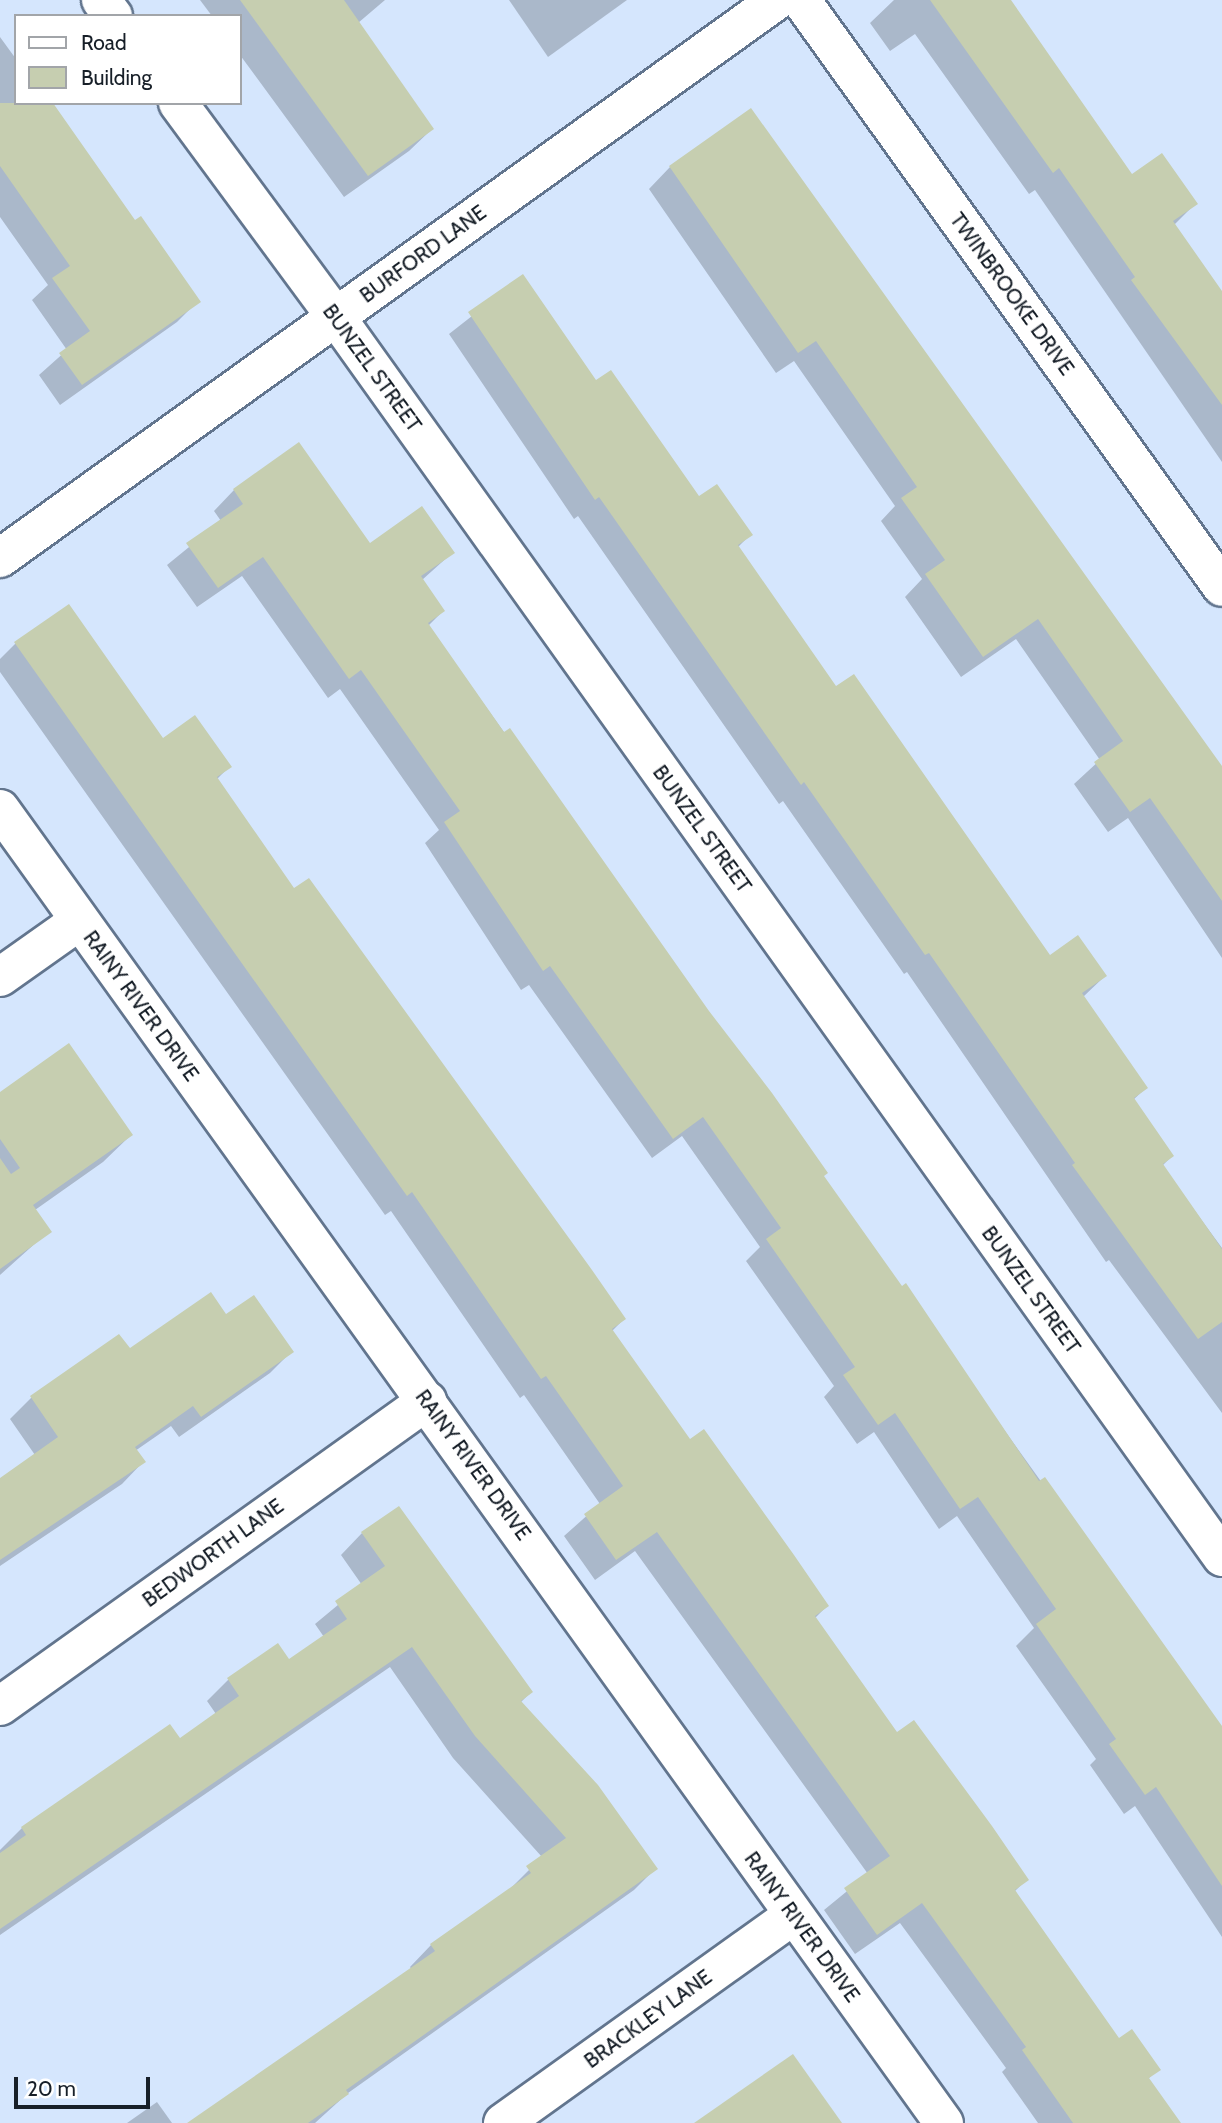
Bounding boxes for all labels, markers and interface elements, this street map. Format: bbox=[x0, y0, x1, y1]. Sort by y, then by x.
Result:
legend bbox=[14, 14, 242, 105]
text: Road bbox=[81, 30, 127, 55]
text: Building bbox=[81, 65, 152, 90]
street label: BURFORD LANE bbox=[355, 200, 491, 308]
street label: TWINBROOKE DRIVE bbox=[945, 208, 1079, 380]
street label: BUNZEL STREET bbox=[317, 299, 427, 437]
street label: BUNZEL STREET bbox=[647, 760, 757, 898]
street label: RAINY RIVER DRIVE bbox=[78, 926, 204, 1086]
street label: BUNZEL STREET bbox=[976, 1221, 1086, 1359]
street label: RAINY RIVER DRIVE bbox=[410, 1385, 536, 1545]
street label: BEDWORTH LANE bbox=[138, 1493, 288, 1613]
street label: RAINY RIVER DRIVE bbox=[739, 1847, 865, 2007]
street label: BRACKLEY LANE bbox=[579, 1964, 717, 2074]
scale bar bbox=[18, 2064, 154, 2108]
text: 20 m bbox=[27, 2076, 76, 2101]

